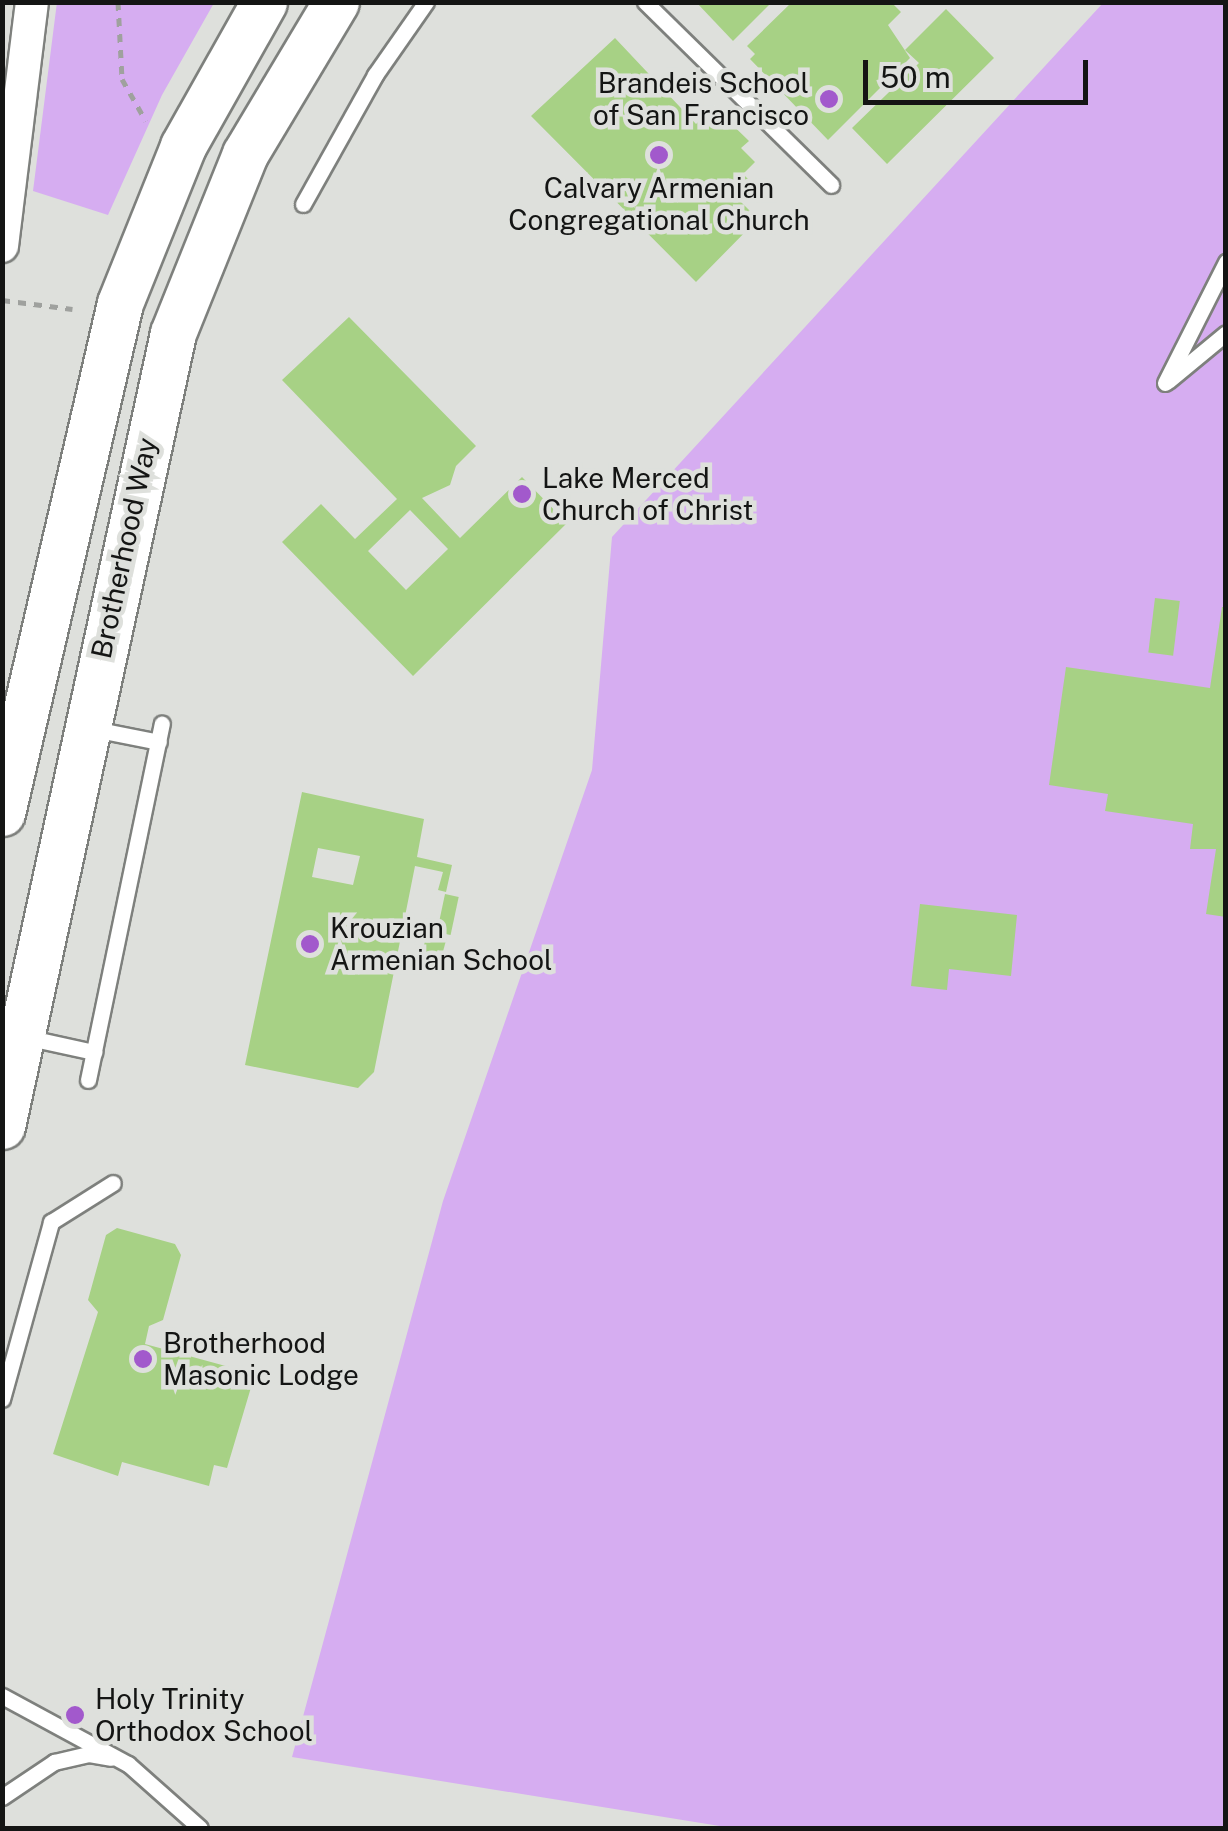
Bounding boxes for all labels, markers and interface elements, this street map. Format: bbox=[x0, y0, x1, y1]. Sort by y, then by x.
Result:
scale bar bbox=[868, 40, 1093, 102]
text: 50 m bbox=[880, 59, 951, 95]
place label: Brandeis School of San Francisco bbox=[593, 66, 809, 132]
marker: Brandeis School of San Francisco bbox=[818, 88, 840, 110]
marker: Calvary Armenian Congregational Church bbox=[648, 144, 670, 166]
place label: Calvary Armenian Congregational Church bbox=[508, 171, 810, 237]
street label: Brotherhood Way bbox=[84, 434, 164, 662]
place label: Lake Merced Church of Christ bbox=[542, 461, 754, 527]
marker: Lake Merced Church of Christ bbox=[511, 483, 533, 505]
place label: Krouzian Armenian School bbox=[330, 911, 553, 977]
marker: Krouzian Armenian School bbox=[299, 933, 321, 955]
place label: Brotherhood Masonic Lodge bbox=[163, 1326, 359, 1392]
marker: Brotherhood Masonic Lodge bbox=[132, 1348, 154, 1370]
place label: Holy Trinity Orthodox School bbox=[95, 1682, 313, 1748]
marker: Holy Trinity Orthodox School bbox=[64, 1704, 86, 1726]

